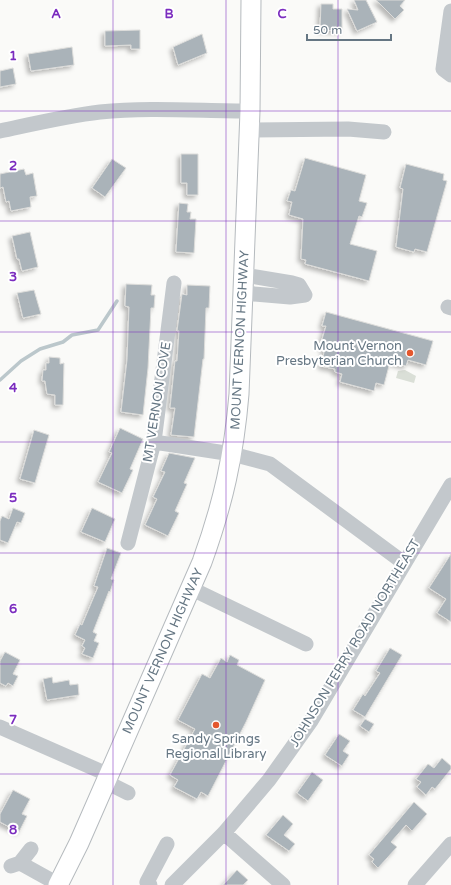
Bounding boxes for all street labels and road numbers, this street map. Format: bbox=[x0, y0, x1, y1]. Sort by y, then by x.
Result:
street label: MOUNT VERNON HIGHWAY bbox=[227, 250, 253, 430]
street label: MT VERNON COVE bbox=[140, 341, 174, 463]
street label: JOHNSON FERRY ROAD NORTHEAST bbox=[286, 536, 424, 750]
street label: MOUNT VERNON HIGHWAY bbox=[119, 566, 207, 736]

